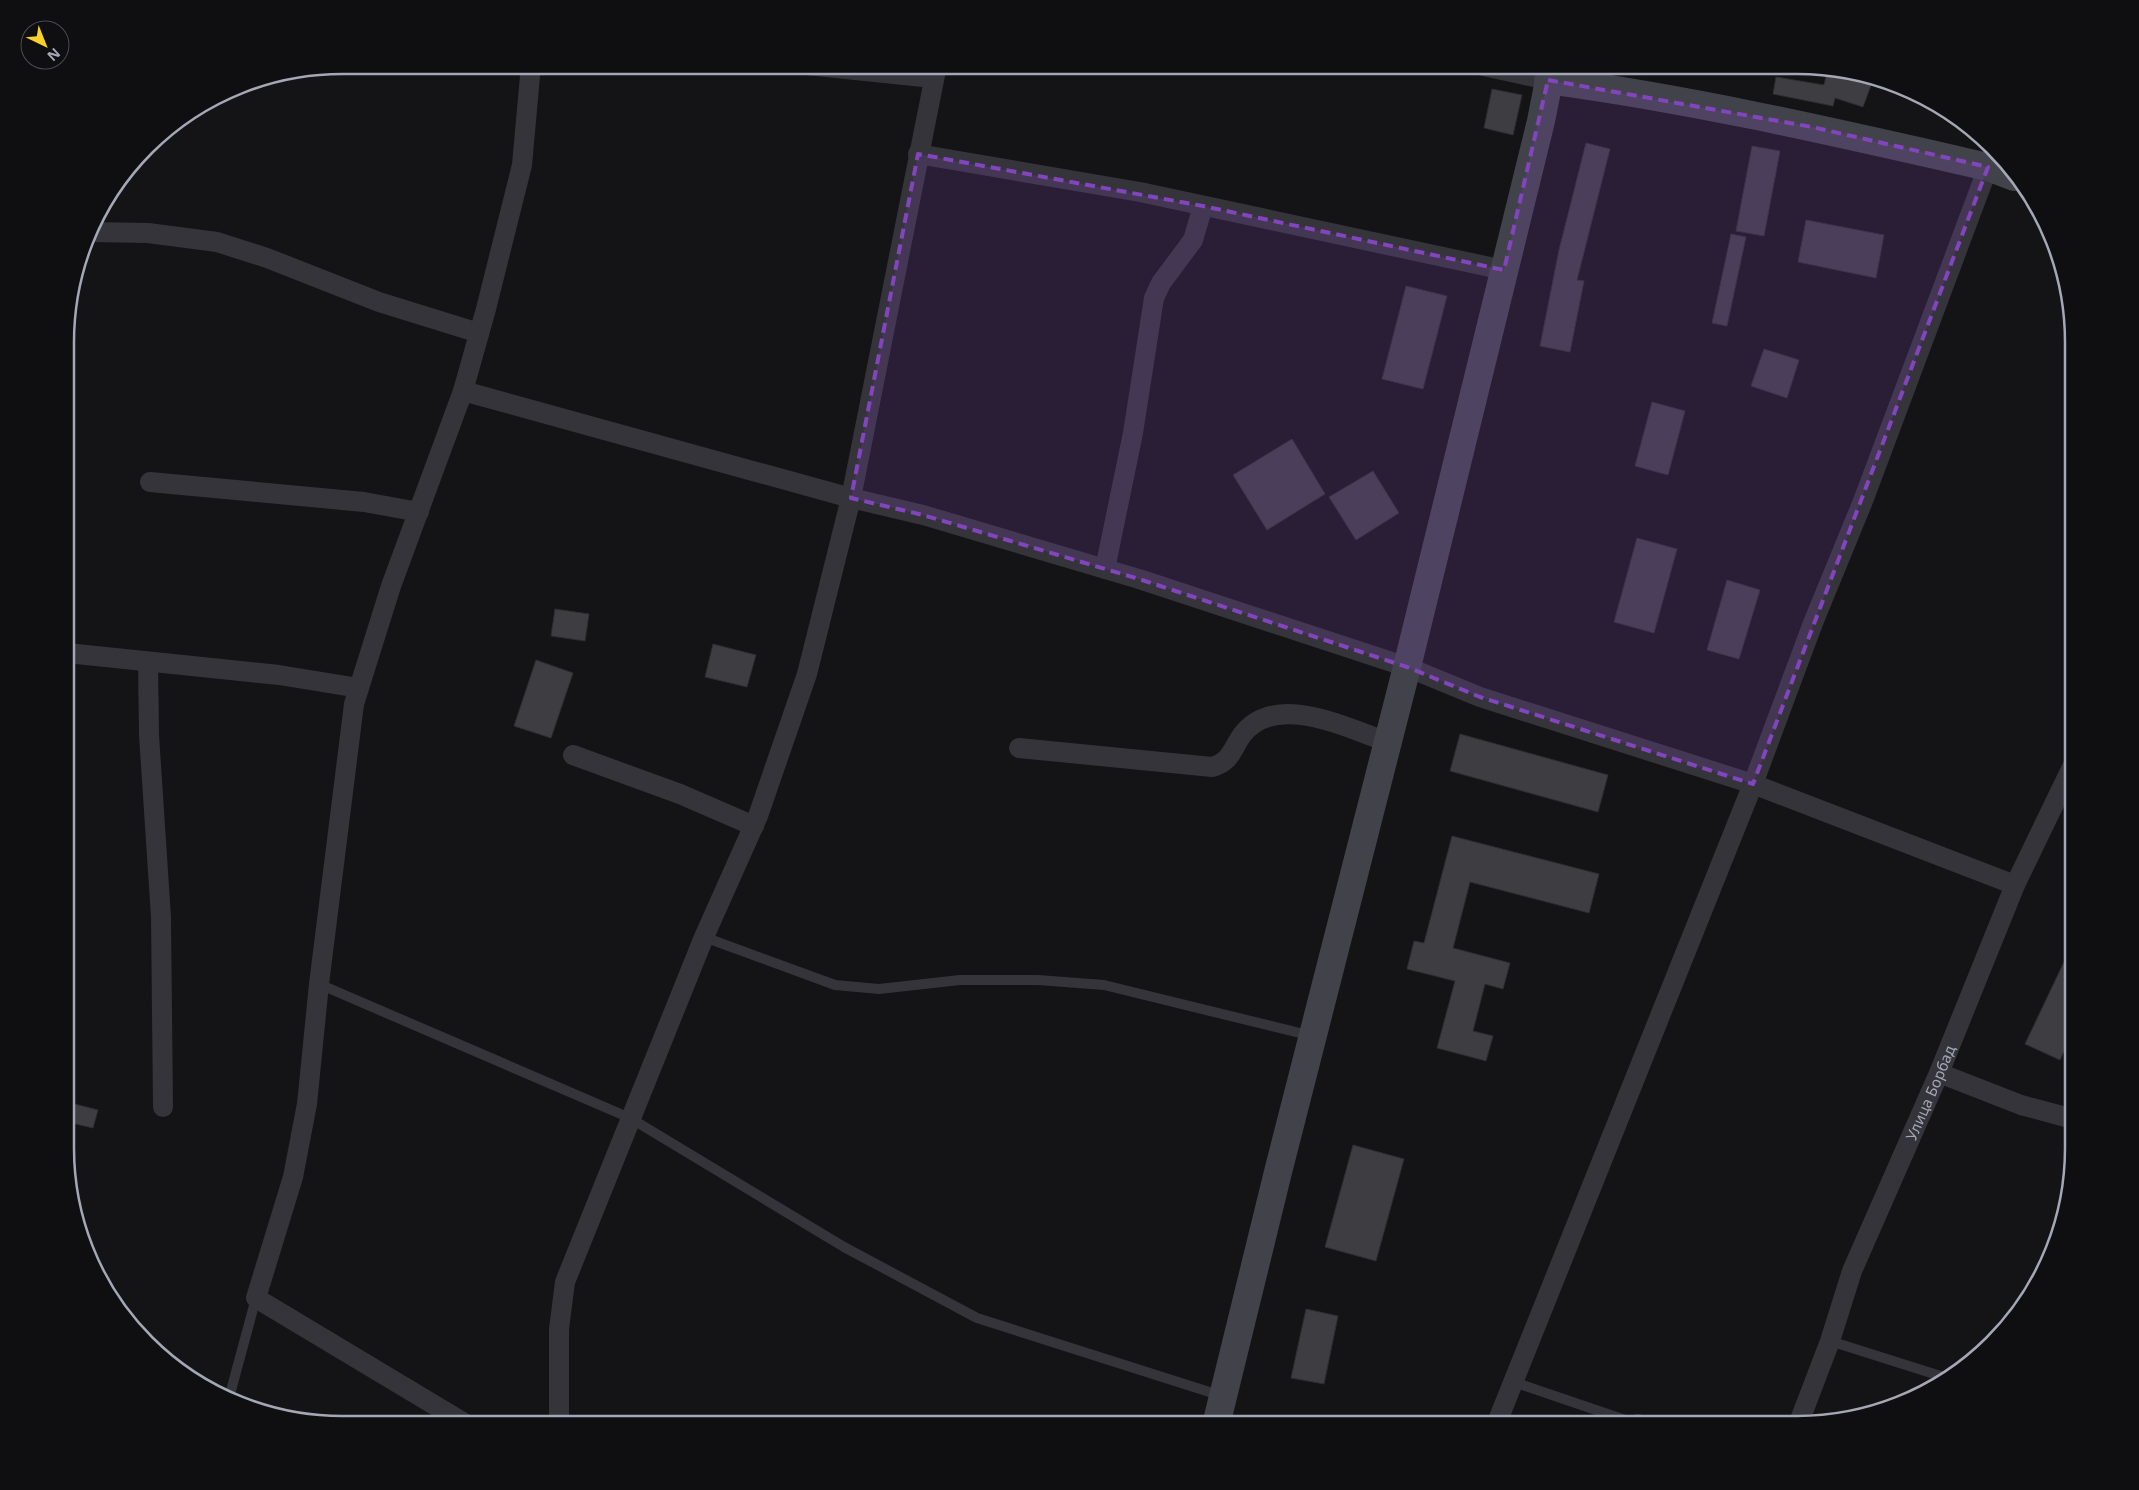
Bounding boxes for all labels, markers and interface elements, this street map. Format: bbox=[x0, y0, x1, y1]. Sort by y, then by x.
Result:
north arrow bbox=[20, 20, 70, 70]
text: N bbox=[44, 44, 65, 66]
street label: Улица Борбад bbox=[1901, 1042, 1959, 1143]

